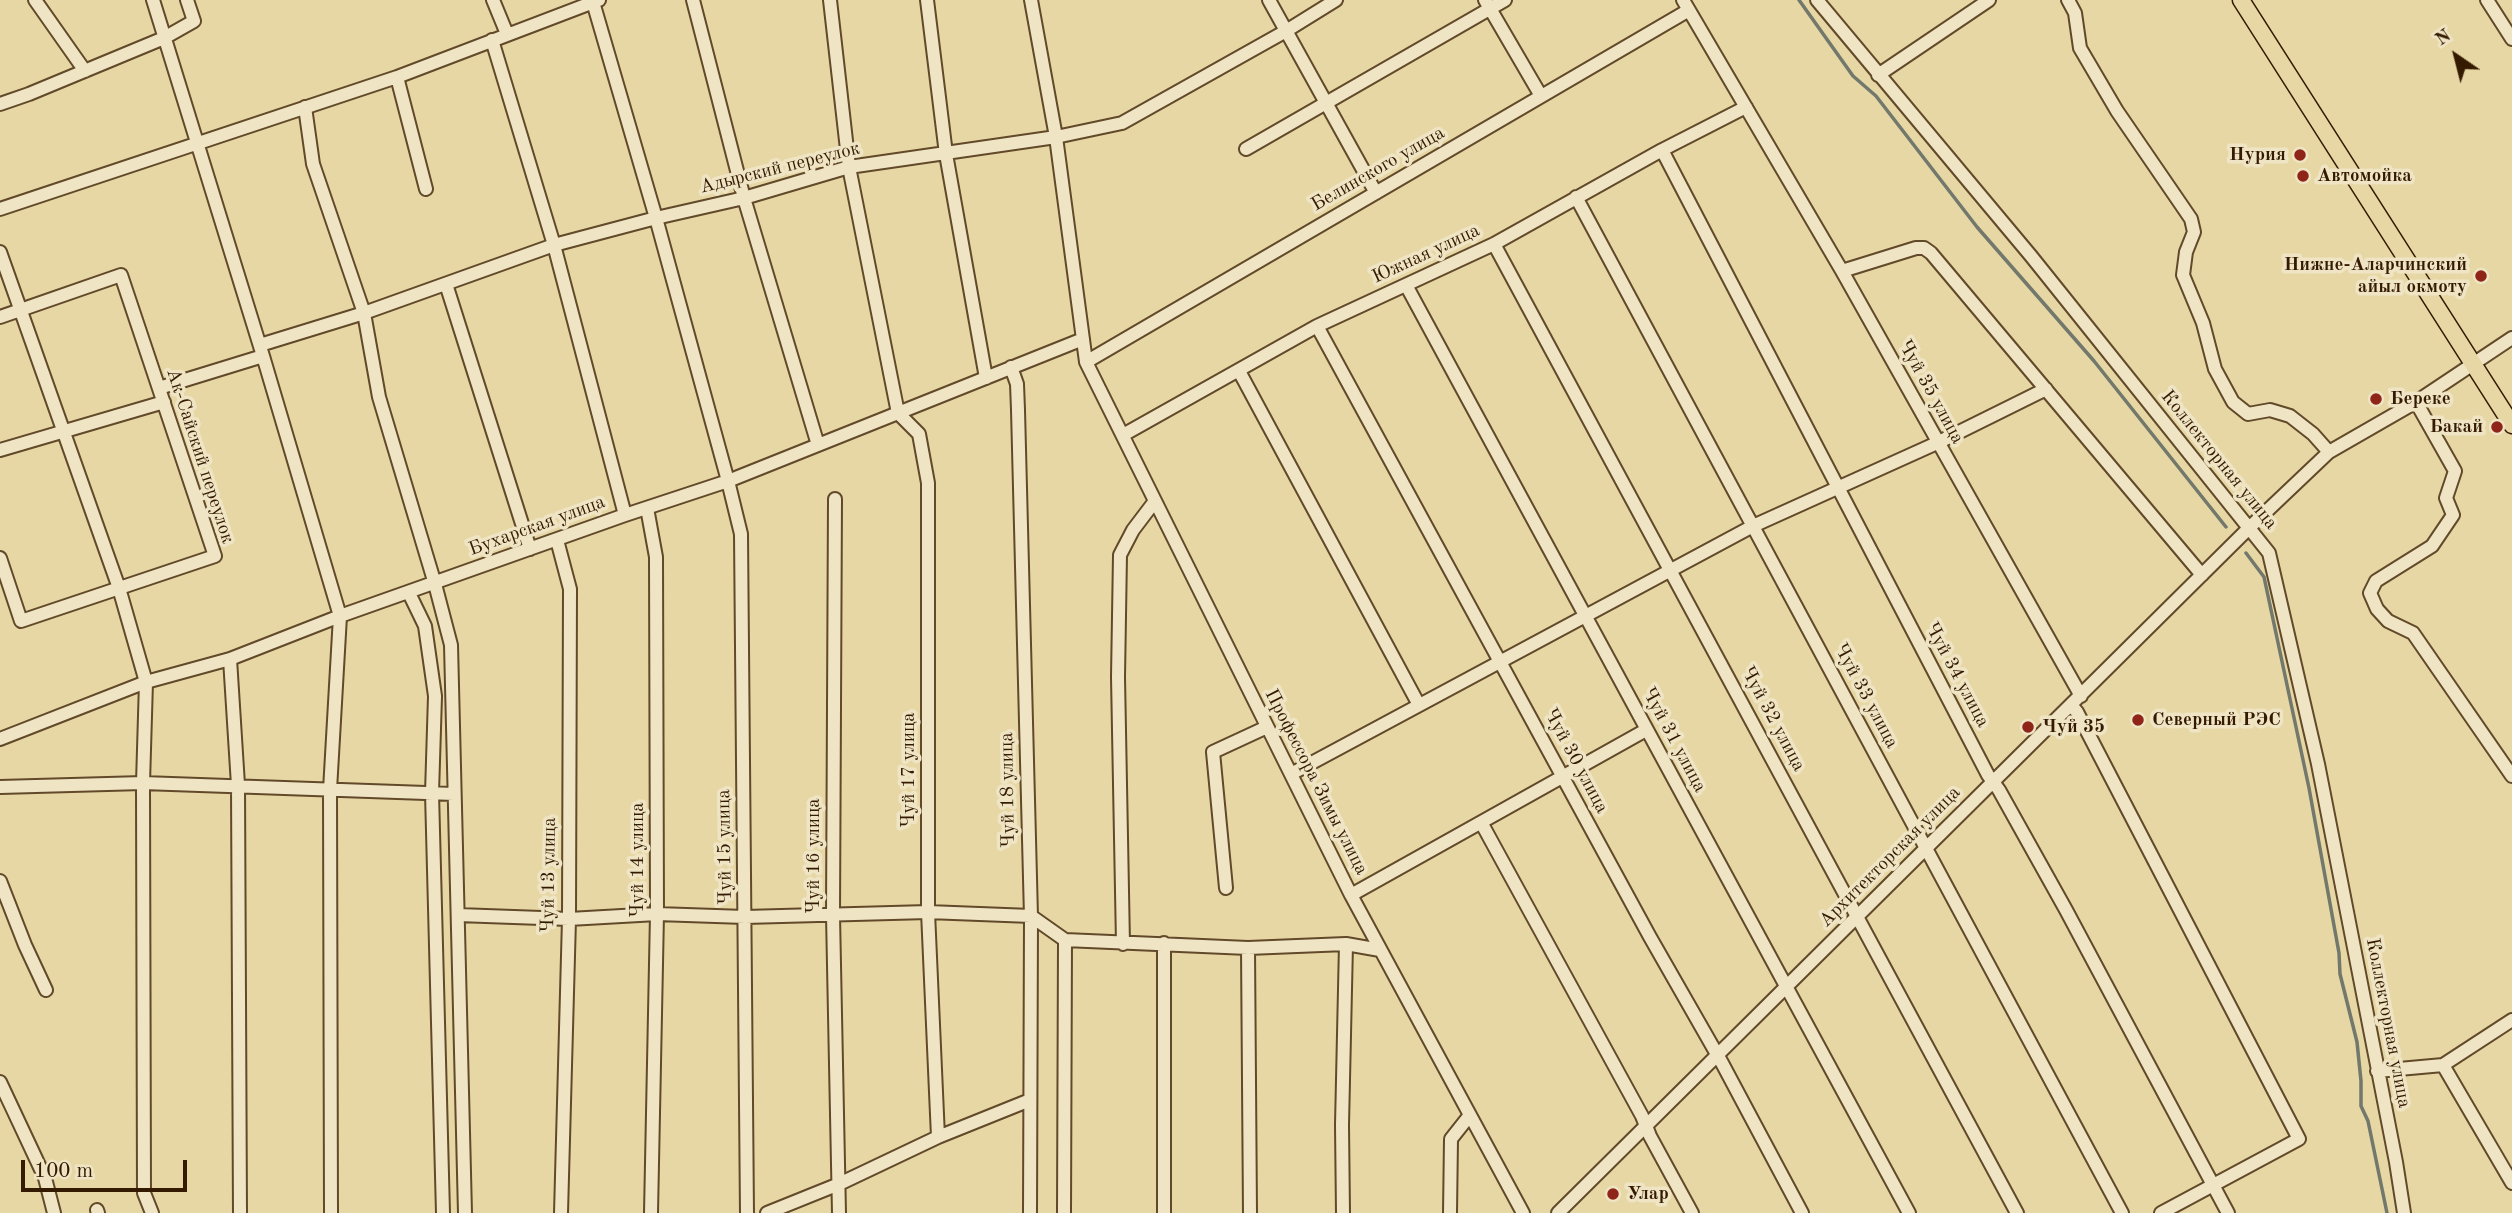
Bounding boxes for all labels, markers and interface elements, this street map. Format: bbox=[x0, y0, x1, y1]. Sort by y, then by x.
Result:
north arrow bbox=[2421, 21, 2491, 91]
text: N bbox=[2432, 26, 2455, 50]
street label: Белинского улица bbox=[1307, 122, 1449, 216]
street label: Адырский переулок bbox=[698, 137, 862, 199]
place label: Нурия bbox=[2229, 144, 2286, 166]
marker: Нурия bbox=[2292, 147, 2308, 163]
place label: Автомойка bbox=[2317, 165, 2412, 187]
marker: Автомойка bbox=[2295, 168, 2311, 184]
street label: Южная улица bbox=[1368, 219, 1484, 289]
place label: Нижне-Аларчинский айыл окмоту bbox=[2284, 254, 2467, 298]
marker: Нижне-Аларчинский айыл окмоту bbox=[2473, 268, 2489, 284]
street label: Чуй 35 улица bbox=[1893, 336, 1969, 448]
street label: Ак-Сайский переулок bbox=[161, 366, 239, 546]
street label: Коллекторная улица bbox=[2156, 386, 2282, 534]
place label: Береке bbox=[2390, 388, 2451, 410]
marker: Береке bbox=[2368, 391, 2384, 407]
place label: Бакай bbox=[2429, 416, 2483, 438]
marker: Бакай bbox=[2489, 419, 2505, 435]
street label: Бухарская улица bbox=[466, 491, 608, 561]
street label: Чуй 34 улица bbox=[1920, 619, 1994, 731]
street label: Чуй 33 улица bbox=[1829, 640, 1903, 752]
street label: Чуй 32 улица bbox=[1736, 663, 1810, 775]
street label: Чуй 31 улица bbox=[1637, 684, 1711, 796]
street label: Профессора Зимы улица bbox=[1259, 685, 1373, 879]
street label: Чуй 30 улица bbox=[1539, 705, 1613, 817]
place label: Северный РЭС bbox=[2152, 709, 2281, 731]
street label: Чуй 17 улица bbox=[898, 712, 920, 828]
marker: Северный РЭС bbox=[2130, 712, 2146, 728]
place label: Чуй 35 bbox=[2042, 716, 2105, 738]
marker: Чуй 35 bbox=[2020, 719, 2036, 735]
street label: Чуй 18 улица bbox=[996, 732, 1020, 848]
street label: Архитекторская улица bbox=[1815, 782, 1965, 932]
street label: Чуй 15 улица bbox=[713, 789, 737, 905]
street label: Чуй 16 улица bbox=[803, 798, 825, 914]
street label: Чуй 14 улица bbox=[627, 802, 649, 918]
street label: Чуй 13 улица bbox=[537, 817, 561, 933]
street label: Коллекторная улица bbox=[2360, 936, 2416, 1110]
scale bar bbox=[24, 1146, 191, 1190]
text: 100 m bbox=[34, 1161, 93, 1182]
place label: Улар bbox=[1627, 1183, 1669, 1205]
marker: Улар bbox=[1605, 1186, 1621, 1202]

